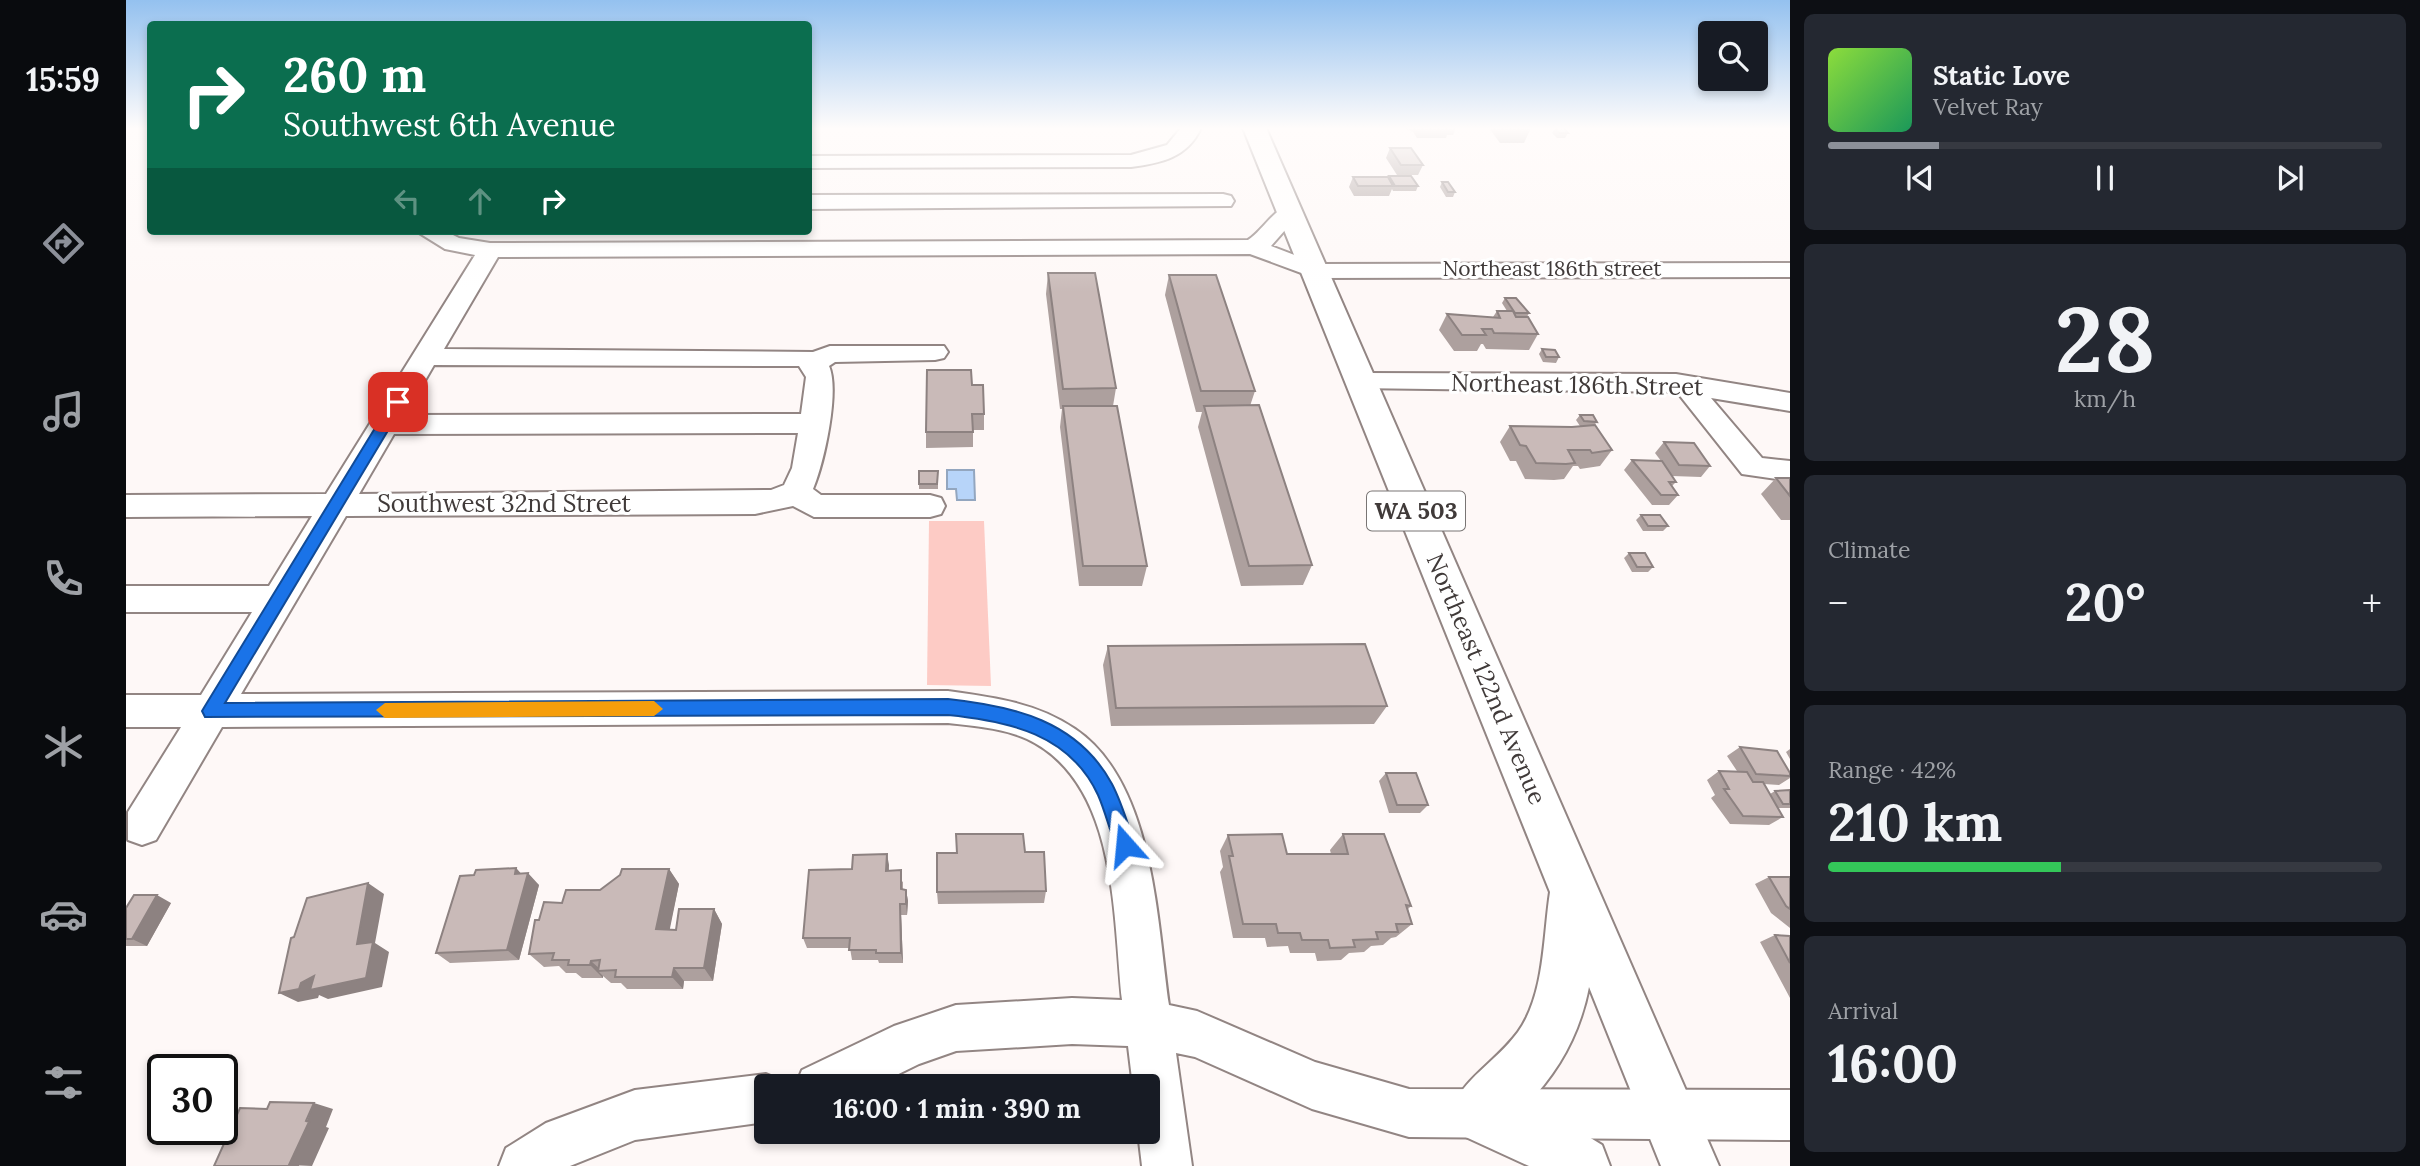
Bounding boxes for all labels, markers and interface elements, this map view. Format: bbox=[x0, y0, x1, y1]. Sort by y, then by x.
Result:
map controls bbox=[1698, 21, 1768, 91]
button: search bbox=[1698, 21, 1768, 91]
text: 260 m bbox=[283, 43, 426, 105]
icon: right bbox=[168, 49, 259, 140]
text: 15:59 bbox=[26, 59, 100, 100]
text: Static Love bbox=[1933, 59, 2070, 92]
text: Velvet Ray bbox=[1933, 92, 2043, 121]
text: Southwest 6th Avenue bbox=[283, 104, 616, 145]
icon: previous bbox=[1901, 159, 1939, 197]
icon: pause bbox=[2086, 159, 2124, 197]
icon: next bbox=[2271, 159, 2309, 197]
icon: left bbox=[388, 182, 426, 220]
icon: ahead bbox=[461, 182, 499, 220]
icon: right bbox=[534, 182, 572, 220]
icon: directions bbox=[39, 219, 88, 268]
street label: Northeast 186th street bbox=[1443, 255, 1662, 282]
text: 28 bbox=[2055, 280, 2155, 397]
street label: Northeast 186th Street bbox=[1451, 367, 1704, 402]
pin bbox=[368, 372, 428, 432]
icon: arrive bbox=[379, 383, 417, 421]
text: km/h bbox=[2074, 384, 2136, 413]
icon: music bbox=[39, 387, 88, 436]
street label: Southwest 32nd Street bbox=[377, 488, 632, 519]
road number: WA 503 bbox=[1367, 491, 1465, 530]
text: Climate bbox=[1828, 535, 1910, 564]
street label: Northeast 122nd Avenue bbox=[1420, 549, 1553, 809]
icon: phone bbox=[39, 554, 88, 603]
text: 20° bbox=[2065, 569, 2145, 635]
text: − bbox=[1828, 579, 1848, 627]
text: + bbox=[2362, 579, 2382, 627]
icon: climate bbox=[39, 722, 88, 771]
text: Range · 42% bbox=[1828, 755, 1956, 784]
text: 210 km bbox=[1828, 789, 2002, 855]
position arrow bbox=[1088, 808, 1162, 882]
icon: car bbox=[39, 890, 88, 939]
text: Arrival bbox=[1828, 996, 1898, 1025]
text: 16:00 bbox=[1828, 1030, 1958, 1096]
speed limit sign: 30 bbox=[147, 1054, 238, 1145]
icon: filters bbox=[39, 1058, 88, 1107]
text: 16:00 · 1 min · 390 m bbox=[833, 1092, 1081, 1125]

